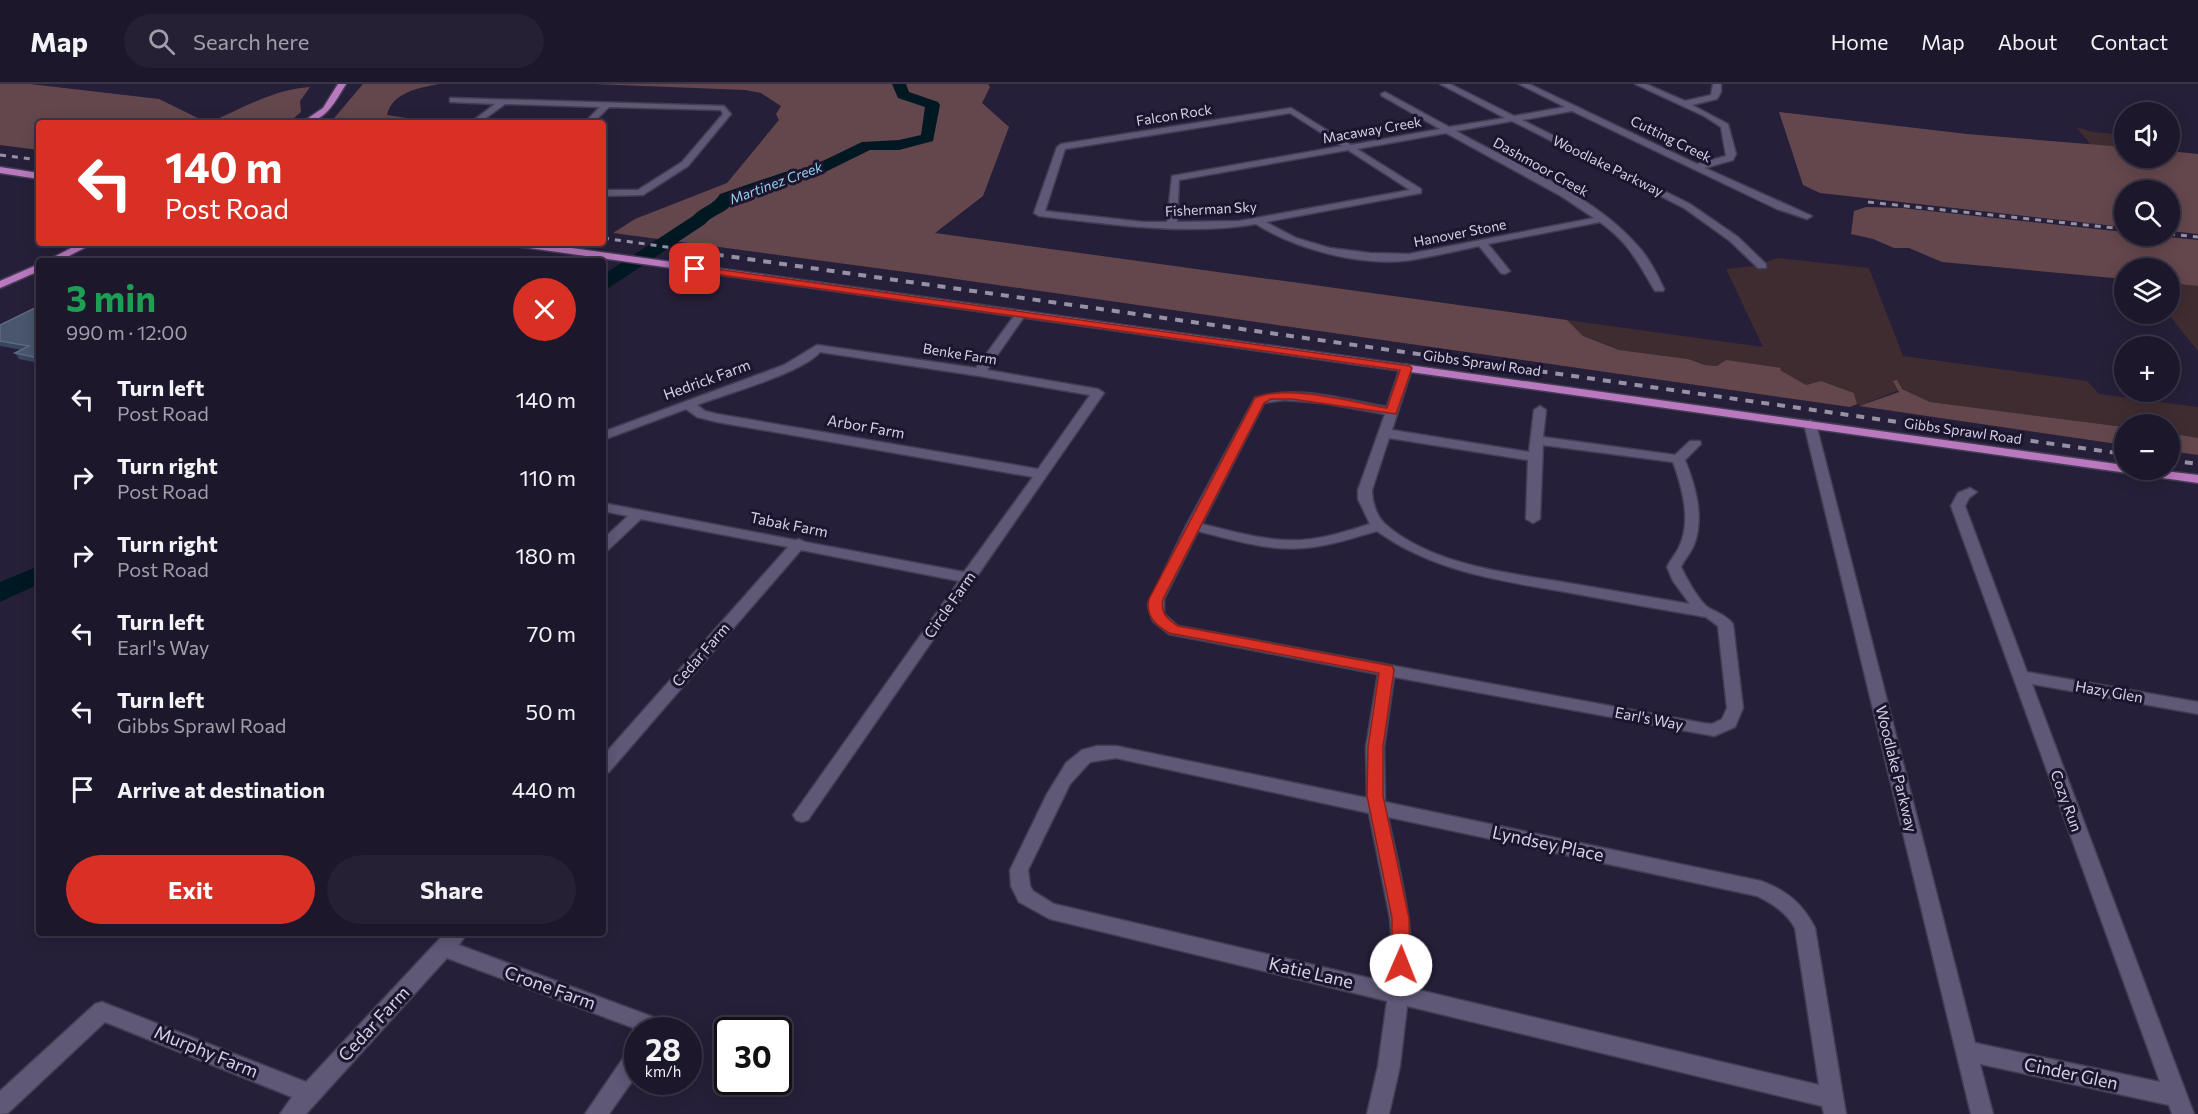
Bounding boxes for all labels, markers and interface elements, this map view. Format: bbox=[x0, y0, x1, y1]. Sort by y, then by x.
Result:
search box bbox=[124, 14, 544, 68]
text: Map bbox=[30, 24, 88, 58]
icon: search bbox=[145, 25, 178, 58]
text: Search here bbox=[193, 28, 309, 55]
text: Home bbox=[1831, 29, 1888, 54]
text: Map bbox=[1921, 29, 1965, 54]
text: About bbox=[1998, 29, 2057, 54]
text: Contact bbox=[2090, 29, 2168, 54]
street label: Falcon Rock bbox=[1135, 100, 1213, 129]
map controls bbox=[2114, 102, 2180, 480]
button: sound bbox=[2114, 102, 2180, 168]
street label: Macaway Creek bbox=[1321, 112, 1423, 147]
street label: Cutting Creek bbox=[1628, 112, 1715, 166]
street label: Woodlake Parkway bbox=[1550, 131, 1666, 200]
street label: Dashmoor Creek bbox=[1491, 133, 1592, 200]
text: 140 m bbox=[165, 140, 282, 192]
icon: left bbox=[66, 144, 144, 222]
water label: Martinez Creek bbox=[727, 158, 825, 207]
button: search bbox=[2114, 180, 2180, 246]
text: Post Road bbox=[165, 192, 289, 225]
street label: Fisherman Sky bbox=[1164, 198, 1257, 219]
street label: Hanover Stone bbox=[1412, 215, 1508, 250]
pin bbox=[669, 243, 720, 294]
icon: arrive bbox=[678, 252, 711, 285]
button: layers bbox=[2114, 258, 2180, 324]
text: 3 min bbox=[66, 275, 156, 319]
button: close bbox=[513, 278, 576, 341]
text: 990 m · 12:00 bbox=[66, 320, 187, 344]
button: + bbox=[2114, 336, 2180, 402]
street label: Benke Farm bbox=[922, 339, 998, 368]
street label: Gibbs Sprawl Road bbox=[1422, 346, 1542, 379]
street label: Hedrick Farm bbox=[661, 355, 753, 403]
text: Turn left bbox=[117, 374, 204, 401]
icon: left bbox=[66, 383, 99, 416]
text: 140 m bbox=[516, 386, 576, 413]
text: Post Road bbox=[117, 401, 209, 425]
street label: Arbor Farm bbox=[826, 410, 906, 442]
street label: Gibbs Sprawl Road bbox=[1903, 414, 2023, 447]
button: − bbox=[2114, 414, 2180, 480]
text: Turn right bbox=[117, 452, 218, 479]
icon: right bbox=[66, 461, 99, 494]
text: 110 m bbox=[519, 464, 576, 491]
text: Post Road bbox=[117, 479, 209, 503]
street label: Tabak Farm bbox=[749, 508, 830, 540]
text: Turn right bbox=[117, 530, 218, 557]
icon: right bbox=[66, 539, 99, 572]
text: 180 m bbox=[515, 542, 576, 569]
text: Post Road bbox=[117, 557, 209, 581]
street label: Circle Farm bbox=[920, 568, 979, 641]
text: Turn left bbox=[117, 608, 204, 635]
icon: left bbox=[66, 617, 99, 650]
street label: Cedar Farm bbox=[668, 619, 733, 690]
text: 70 m bbox=[527, 620, 576, 647]
text: Earl's Way bbox=[117, 635, 209, 659]
street label: Hazy Glen bbox=[2074, 676, 2144, 706]
text: Turn left bbox=[117, 686, 204, 713]
icon: left bbox=[66, 695, 99, 728]
text: 50 m bbox=[526, 698, 576, 725]
street label: Earl's Way bbox=[1613, 703, 1685, 734]
street label: Woodlake Parkway bbox=[1873, 704, 1921, 834]
text: Gibbs Sprawl Road bbox=[117, 713, 286, 737]
street label: Cozy Run bbox=[2047, 767, 2086, 834]
icon: arrive bbox=[66, 773, 99, 806]
text: Arrive at destination bbox=[117, 776, 325, 803]
text: 440 m bbox=[512, 776, 576, 803]
street label: Lyndsey Place bbox=[1490, 820, 1606, 866]
button: Exit bbox=[66, 855, 315, 924]
button: Share bbox=[327, 855, 576, 924]
position arrow bbox=[1369, 933, 1433, 997]
street label: Katie Lane bbox=[1267, 952, 1356, 992]
street label: Crone Farm bbox=[502, 960, 599, 1014]
street label: Cedar Farm bbox=[333, 981, 414, 1065]
speed limit sign: 30 bbox=[714, 1017, 792, 1095]
street label: Murphy Farm bbox=[151, 1020, 262, 1082]
text: 28 bbox=[645, 1030, 681, 1067]
street label: Cinder Glen bbox=[2022, 1052, 2120, 1094]
text: km/h bbox=[645, 1062, 681, 1080]

